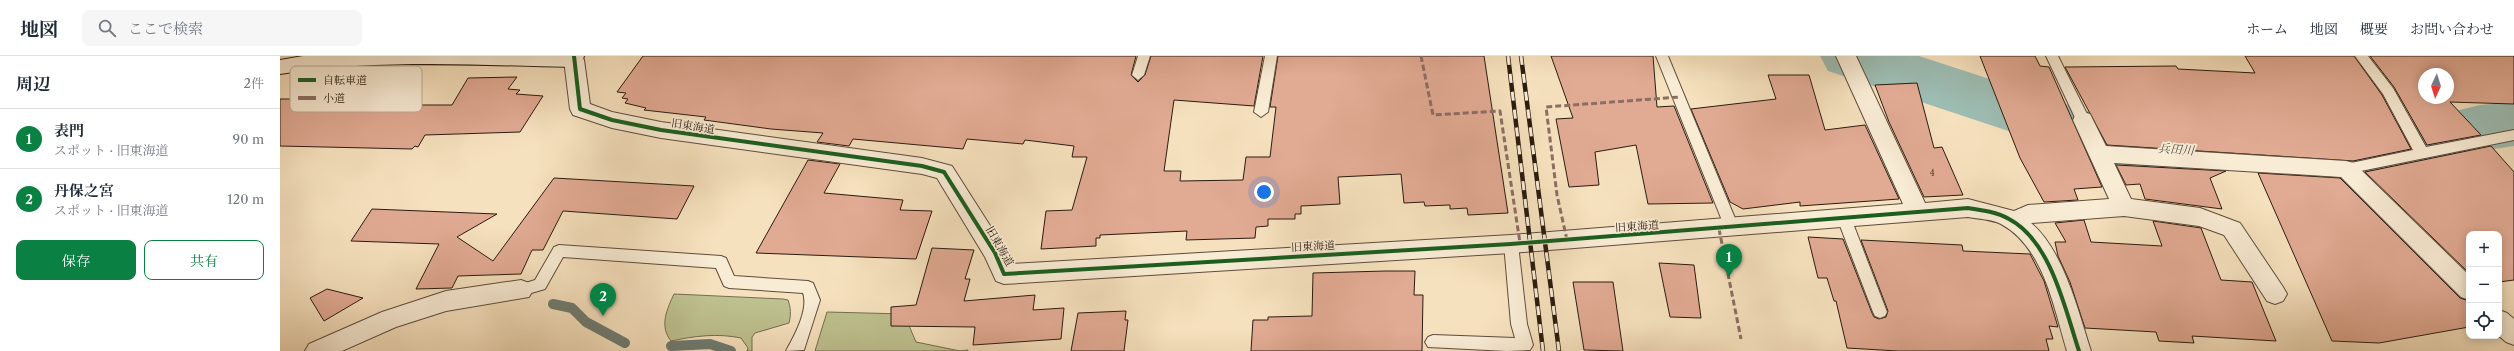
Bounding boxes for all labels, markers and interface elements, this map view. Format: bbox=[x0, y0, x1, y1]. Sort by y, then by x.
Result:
search box bbox=[82, 10, 362, 46]
icon: search bbox=[96, 17, 118, 39]
text: 地図 bbox=[20, 18, 58, 41]
text: ここで検索 bbox=[128, 19, 203, 38]
text: ホーム bbox=[2246, 20, 2288, 38]
text: 地図 bbox=[2310, 20, 2338, 38]
text: 概要 bbox=[2360, 20, 2388, 38]
text: お問い合わせ bbox=[2410, 20, 2494, 38]
legend bbox=[290, 66, 422, 112]
north arrow bbox=[2418, 68, 2454, 104]
text: 自転車道 bbox=[323, 73, 367, 87]
text: 周辺 bbox=[16, 74, 50, 94]
text: 2件 bbox=[244, 75, 264, 91]
text: 小道 bbox=[323, 91, 345, 105]
street label: 旧東海道 bbox=[670, 116, 716, 136]
text: 表門 bbox=[54, 121, 84, 140]
text: 1 bbox=[26, 131, 32, 147]
text: 90 m bbox=[233, 131, 264, 147]
water label: 兵田川 bbox=[2158, 140, 2196, 158]
text: スポット · 旧東海道 bbox=[54, 142, 169, 158]
house number: 4 bbox=[1929, 167, 1935, 178]
text: 丹保之宮 bbox=[54, 181, 114, 200]
your location bbox=[1254, 182, 1274, 202]
text: 2 bbox=[25, 191, 33, 207]
text: 120 m bbox=[227, 191, 264, 207]
text: スポット · 旧東海道 bbox=[54, 202, 169, 218]
street label: 旧東海道 bbox=[1615, 217, 1659, 235]
street label: 旧東海道 bbox=[983, 223, 1017, 269]
map controls bbox=[2466, 231, 2502, 339]
button: + bbox=[2466, 231, 2502, 267]
street label: 旧東海道 bbox=[1291, 238, 1335, 254]
button: 保存 bbox=[16, 240, 136, 280]
button: 共有 bbox=[144, 240, 264, 280]
pin: 1 bbox=[1716, 244, 1742, 277]
button: − bbox=[2466, 267, 2502, 303]
pin: 2 bbox=[590, 283, 616, 316]
button: locate bbox=[2466, 303, 2502, 339]

